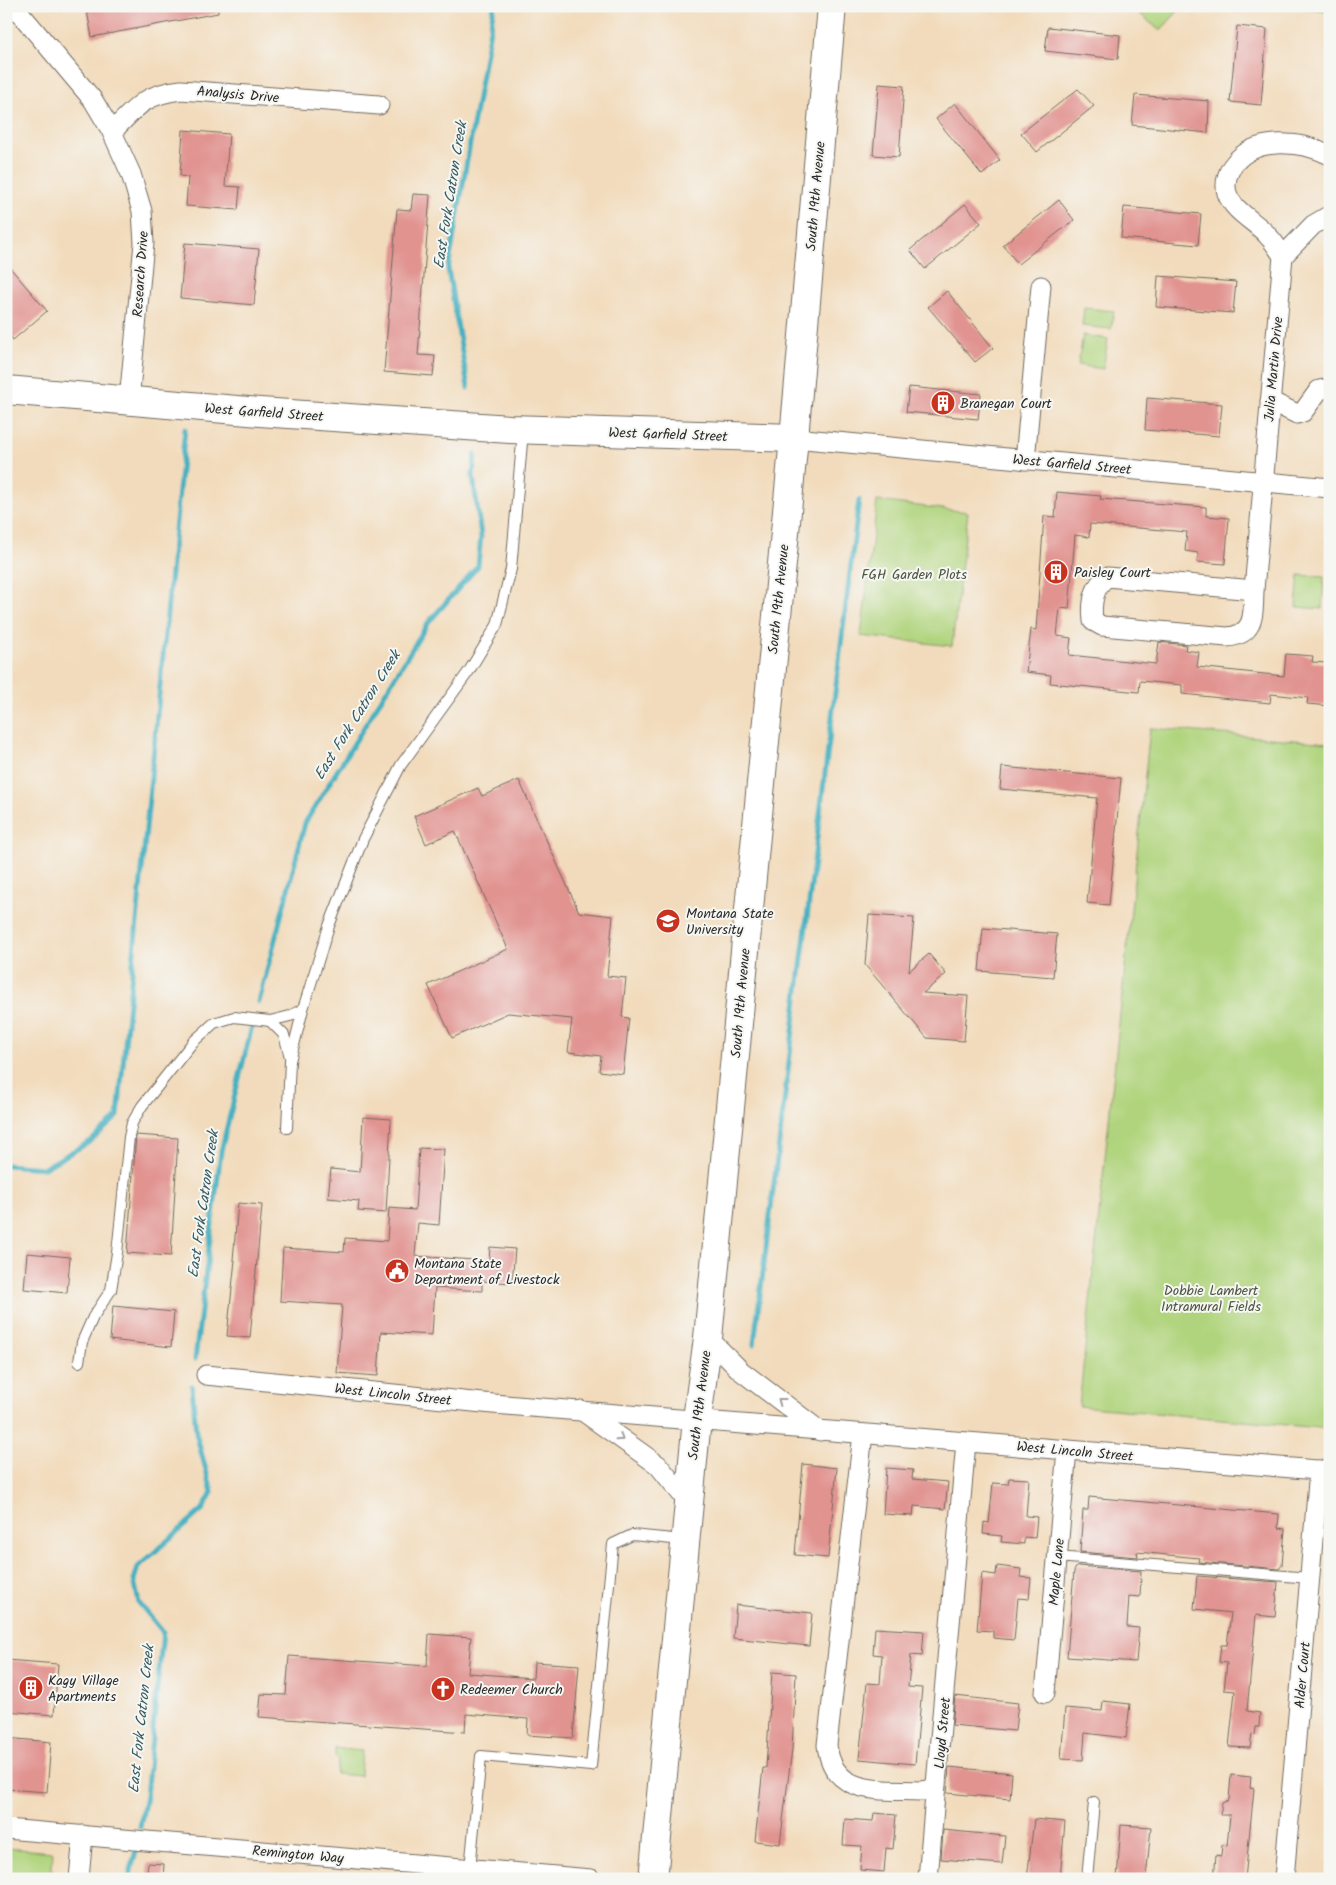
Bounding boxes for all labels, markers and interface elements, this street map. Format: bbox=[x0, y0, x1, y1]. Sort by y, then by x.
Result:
street label: Analysis Drive bbox=[196, 80, 281, 110]
water label: East Fork Catron Creek bbox=[427, 118, 475, 271]
street label: South 19th Avenue bbox=[800, 140, 832, 252]
street label: Research Drive bbox=[127, 229, 155, 318]
street label: Julia Martin Drive bbox=[1258, 315, 1290, 423]
building icon: Branegan Court bbox=[930, 390, 956, 416]
place label: Branegan Court bbox=[960, 393, 1052, 415]
street label: West Garfield Street bbox=[204, 398, 325, 428]
street label: West Garfield Street bbox=[608, 422, 729, 448]
street label: West Garfield Street bbox=[1012, 449, 1133, 481]
street label: South 19th Avenue bbox=[762, 543, 796, 655]
building icon: Paisley Court bbox=[1043, 559, 1069, 585]
place label: Paisley Court bbox=[1074, 562, 1151, 584]
park label: FGH Garden Plots bbox=[861, 564, 967, 586]
water label: East Fork Catron Creek bbox=[308, 644, 408, 785]
place label: Montana State University bbox=[686, 903, 774, 941]
school or university icon: Montana State University bbox=[655, 908, 681, 934]
street label: South 19th Avenue bbox=[725, 947, 757, 1059]
water label: East Fork Catron Creek bbox=[182, 1127, 226, 1279]
place label: Montana State Department of Livestock bbox=[414, 1253, 560, 1291]
public building icon: Montana State Department of Livestock bbox=[384, 1258, 410, 1284]
park label: Dobbie Lambert Intramural Fields bbox=[1161, 1280, 1261, 1318]
street label: South 19th Avenue bbox=[682, 1348, 718, 1461]
street label: West Lincoln Street bbox=[333, 1378, 453, 1412]
one-way arrow bbox=[778, 1399, 787, 1407]
one-way arrow bbox=[614, 1432, 623, 1441]
street label: West Lincoln Street bbox=[1016, 1436, 1135, 1468]
street label: Maple Lane bbox=[1043, 1537, 1071, 1607]
street label: Alder Court bbox=[1289, 1640, 1317, 1709]
water label: East Fork Catron Creek bbox=[122, 1642, 162, 1794]
place label: Kagy Village Apartments bbox=[48, 1670, 120, 1708]
building icon: Kagy Village Apartments bbox=[18, 1675, 44, 1701]
church icon: Redeemer Church bbox=[430, 1676, 456, 1702]
place label: Redeemer Church bbox=[460, 1679, 563, 1701]
street label: Lloyd Street bbox=[929, 1696, 957, 1770]
street label: Remington Way bbox=[251, 1840, 345, 1870]

